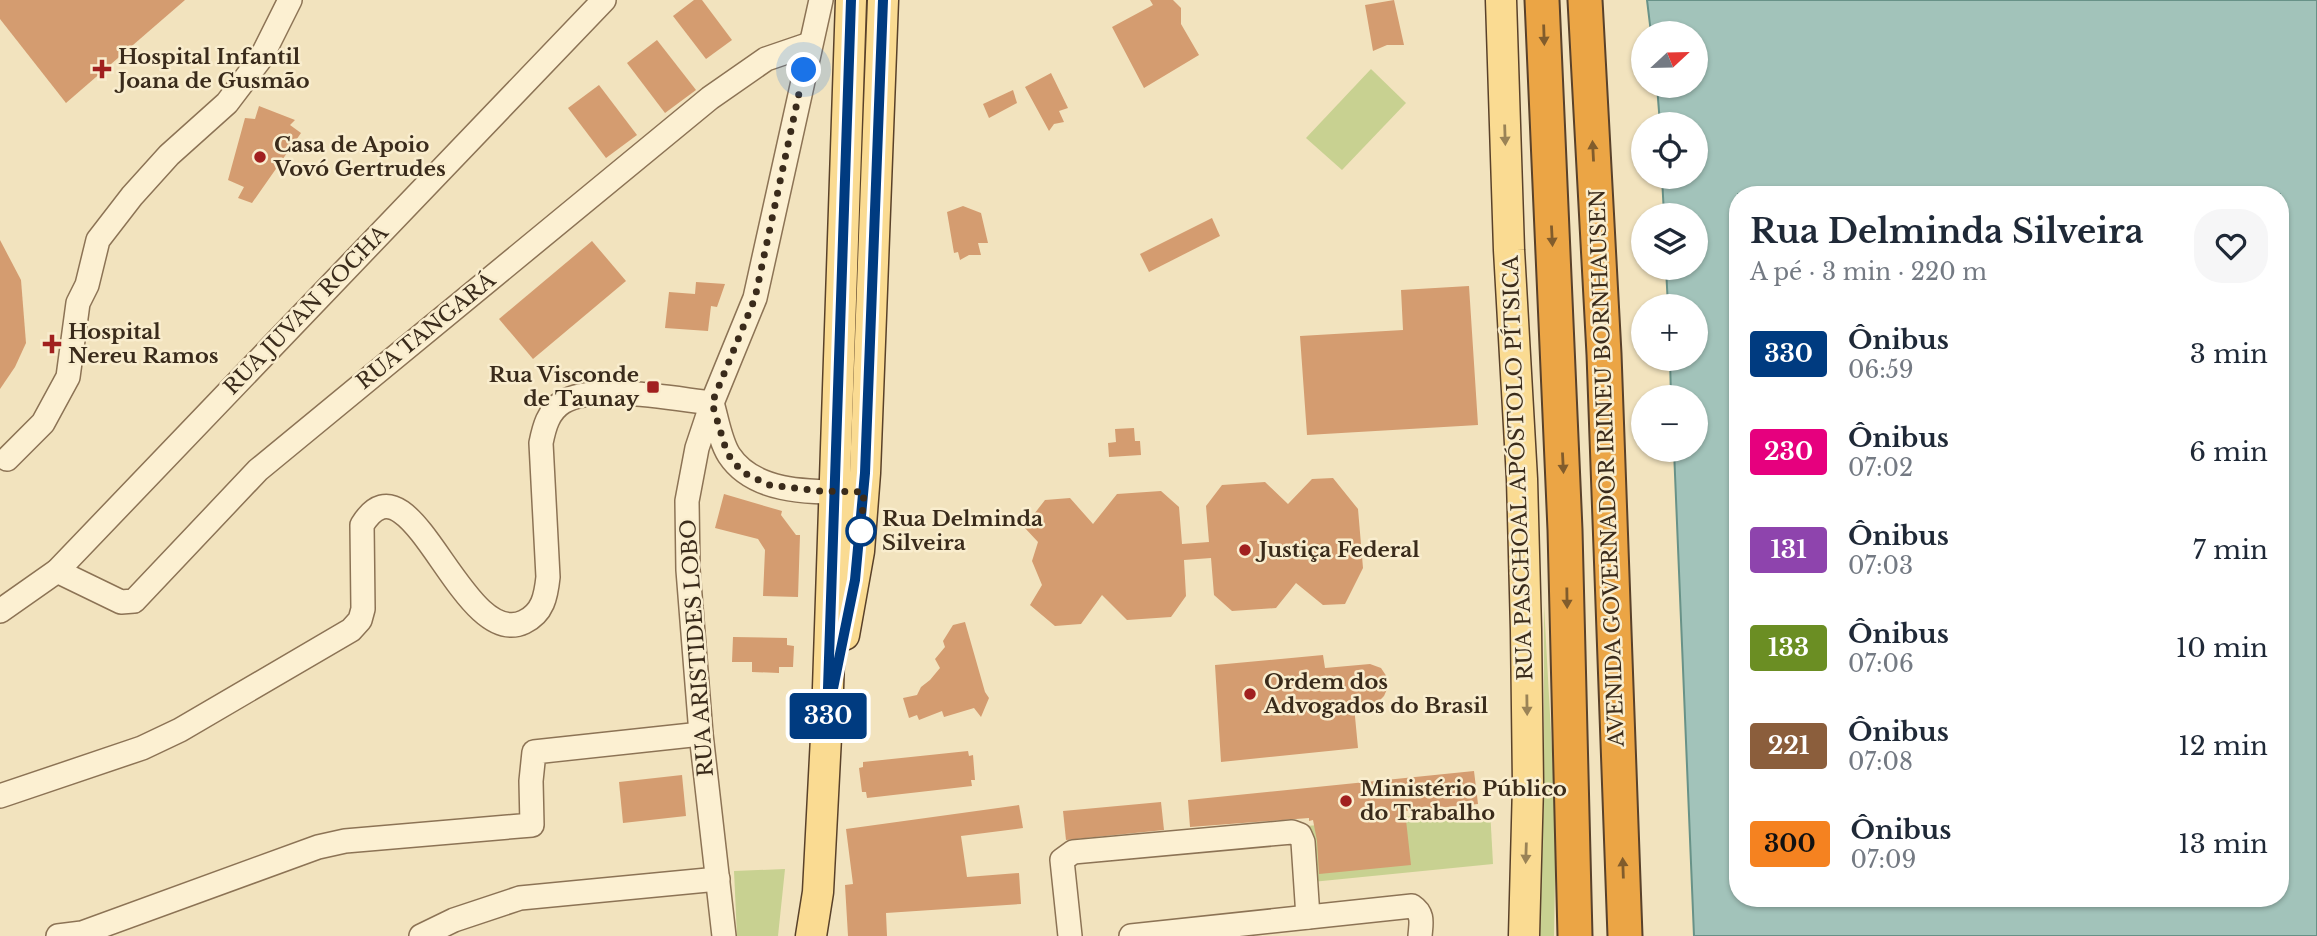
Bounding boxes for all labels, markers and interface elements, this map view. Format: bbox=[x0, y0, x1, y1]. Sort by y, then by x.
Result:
north arrow bbox=[1631, 21, 1708, 98]
map controls bbox=[1631, 21, 1708, 462]
one-way arrow bbox=[1538, 24, 1549, 46]
place label: Hospital Infantil Joana de Gusmão bbox=[114, 44, 310, 94]
your location bbox=[786, 52, 821, 87]
marker: Hospital Infantil Joana de Gusmão bbox=[92, 59, 112, 79]
button: locate bbox=[1631, 112, 1708, 189]
one-way arrow bbox=[1500, 124, 1511, 146]
place label: Casa de Apoio Vovó Gertrudes bbox=[273, 132, 446, 182]
one-way arrow bbox=[1587, 140, 1598, 162]
marker: Casa de Apoio Vovó Gertrudes bbox=[252, 149, 268, 165]
street label: AVENIDA GOVERNADOR IRINEU BORNHAUSEN bbox=[1584, 189, 1630, 748]
button: layers bbox=[1631, 203, 1708, 280]
button: heart bbox=[2194, 209, 2268, 283]
text: Rua Delminda Silveira bbox=[1750, 211, 2144, 252]
street label: RUA JUVAN ROCHA bbox=[218, 219, 394, 400]
one-way arrow bbox=[1547, 225, 1558, 247]
street label: RUA PASCHOAL APÓSTOLO PÍTSICA bbox=[1498, 254, 1538, 681]
text: A pé · 3 min · 220 m bbox=[1750, 258, 1987, 286]
street label: RUA TANGARÁ bbox=[351, 267, 501, 395]
button: + bbox=[1631, 294, 1708, 371]
place label: Hospital Nereu Ramos bbox=[68, 319, 219, 369]
text: Ônibus bbox=[1848, 324, 1949, 356]
marker: Hospital Nereu Ramos bbox=[42, 334, 62, 354]
text: 3 min bbox=[2190, 338, 2268, 370]
text: 330 bbox=[1764, 339, 1813, 368]
text: 06:59 bbox=[1848, 356, 1914, 384]
place label: Rua Visconde de Taunay bbox=[489, 362, 639, 412]
marker: Rua Visconde de Taunay bbox=[645, 379, 661, 395]
button: − bbox=[1631, 385, 1708, 462]
text: Ônibus bbox=[1848, 422, 1949, 454]
text: 6 min bbox=[2189, 436, 2268, 468]
text: 230 bbox=[1764, 437, 1813, 466]
one-way arrow bbox=[1557, 452, 1568, 474]
text: 07:02 bbox=[1848, 454, 1913, 482]
place label: Rua Delminda Silveira bbox=[882, 506, 1043, 556]
marker: Rua Delminda Silveira bbox=[846, 516, 876, 546]
street label: RUA ARISTIDES LOBO bbox=[675, 518, 719, 778]
text: Ônibus bbox=[1848, 520, 1949, 552]
text: 7 min bbox=[2193, 534, 2268, 566]
text: 131 bbox=[1770, 535, 1807, 564]
place label: Justiça Federal bbox=[1255, 537, 1420, 563]
marker: Justiça Federal bbox=[1237, 542, 1253, 558]
text: 07:03 bbox=[1848, 552, 1913, 580]
one-way arrow bbox=[1561, 587, 1573, 609]
text: Ônibus bbox=[1848, 618, 1949, 650]
text: 10 min bbox=[2176, 632, 2268, 664]
text: 133 bbox=[1768, 633, 1809, 662]
text: 07:06 bbox=[1848, 650, 1914, 678]
place label: Ordem dos Advogados do Brasil bbox=[1263, 669, 1489, 719]
marker: Ordem dos Advogados do Brasil bbox=[1242, 686, 1258, 702]
line badge: 330 bbox=[788, 693, 868, 739]
one-way arrow bbox=[1521, 694, 1533, 716]
text: 330 bbox=[804, 701, 852, 730]
text: Ônibus bbox=[1848, 716, 1949, 748]
text: 12 min bbox=[2178, 730, 2268, 762]
text: 221 bbox=[1768, 731, 1809, 760]
text: 07:08 bbox=[1848, 748, 1913, 776]
place label: Ministério Público do Trabalho bbox=[1360, 776, 1567, 826]
marker: Ministério Público do Trabalho bbox=[1338, 793, 1354, 809]
text: Ônibus bbox=[1851, 814, 1951, 846]
text: 13 min bbox=[2178, 828, 2268, 860]
text: 300 bbox=[1764, 829, 1816, 858]
one-way arrow bbox=[1521, 842, 1532, 864]
text: 07:09 bbox=[1851, 846, 1916, 874]
one-way arrow bbox=[1617, 857, 1628, 879]

